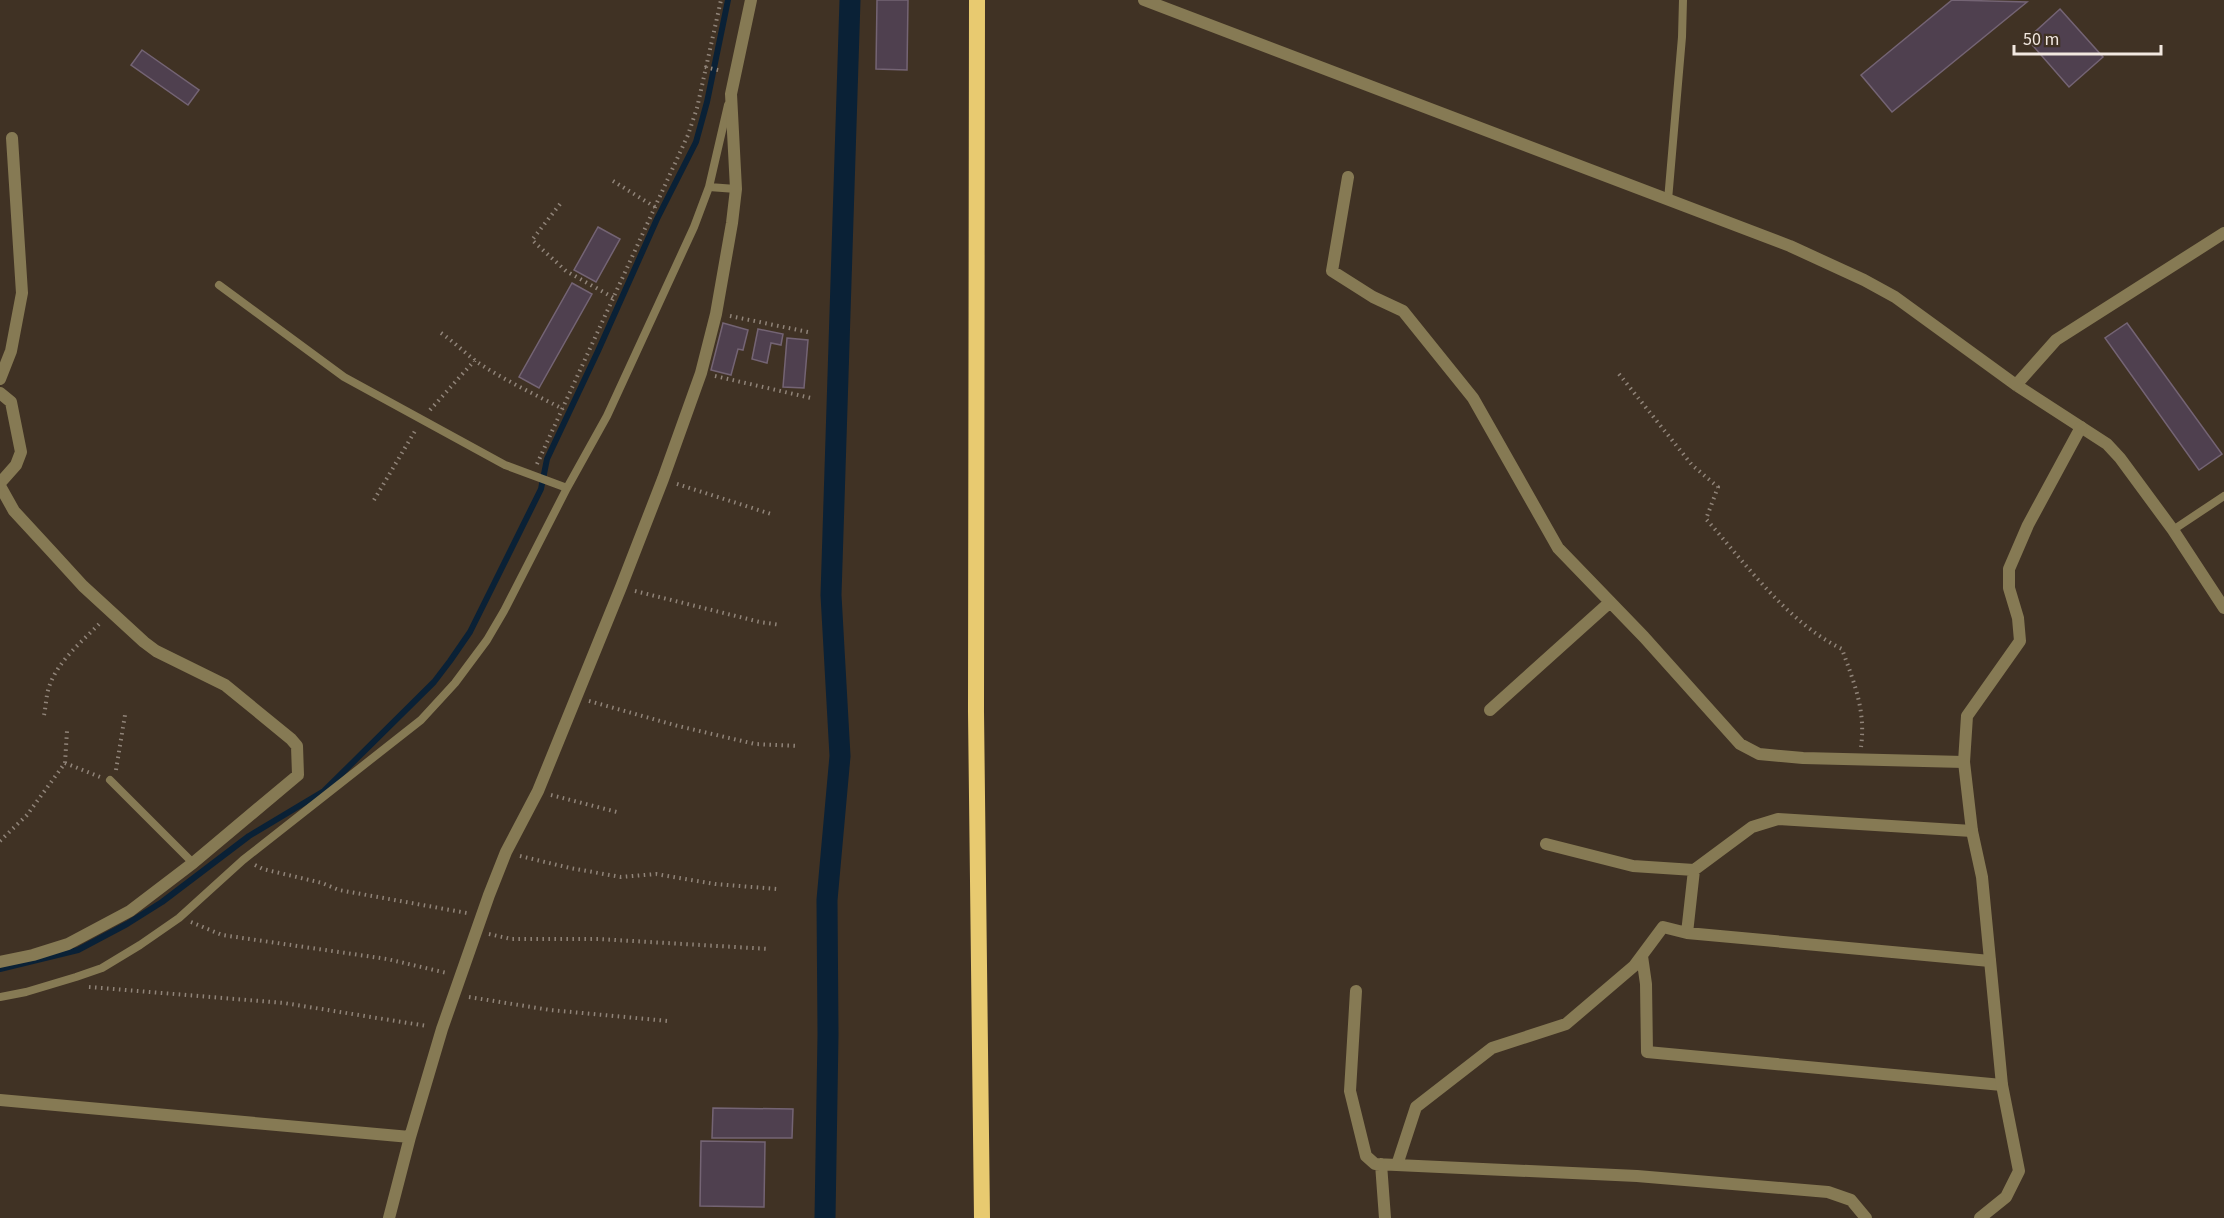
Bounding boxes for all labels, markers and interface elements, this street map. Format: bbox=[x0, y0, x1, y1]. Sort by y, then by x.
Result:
scale bar bbox=[2014, 18, 2161, 56]
text: 50 m bbox=[2023, 27, 2059, 52]

